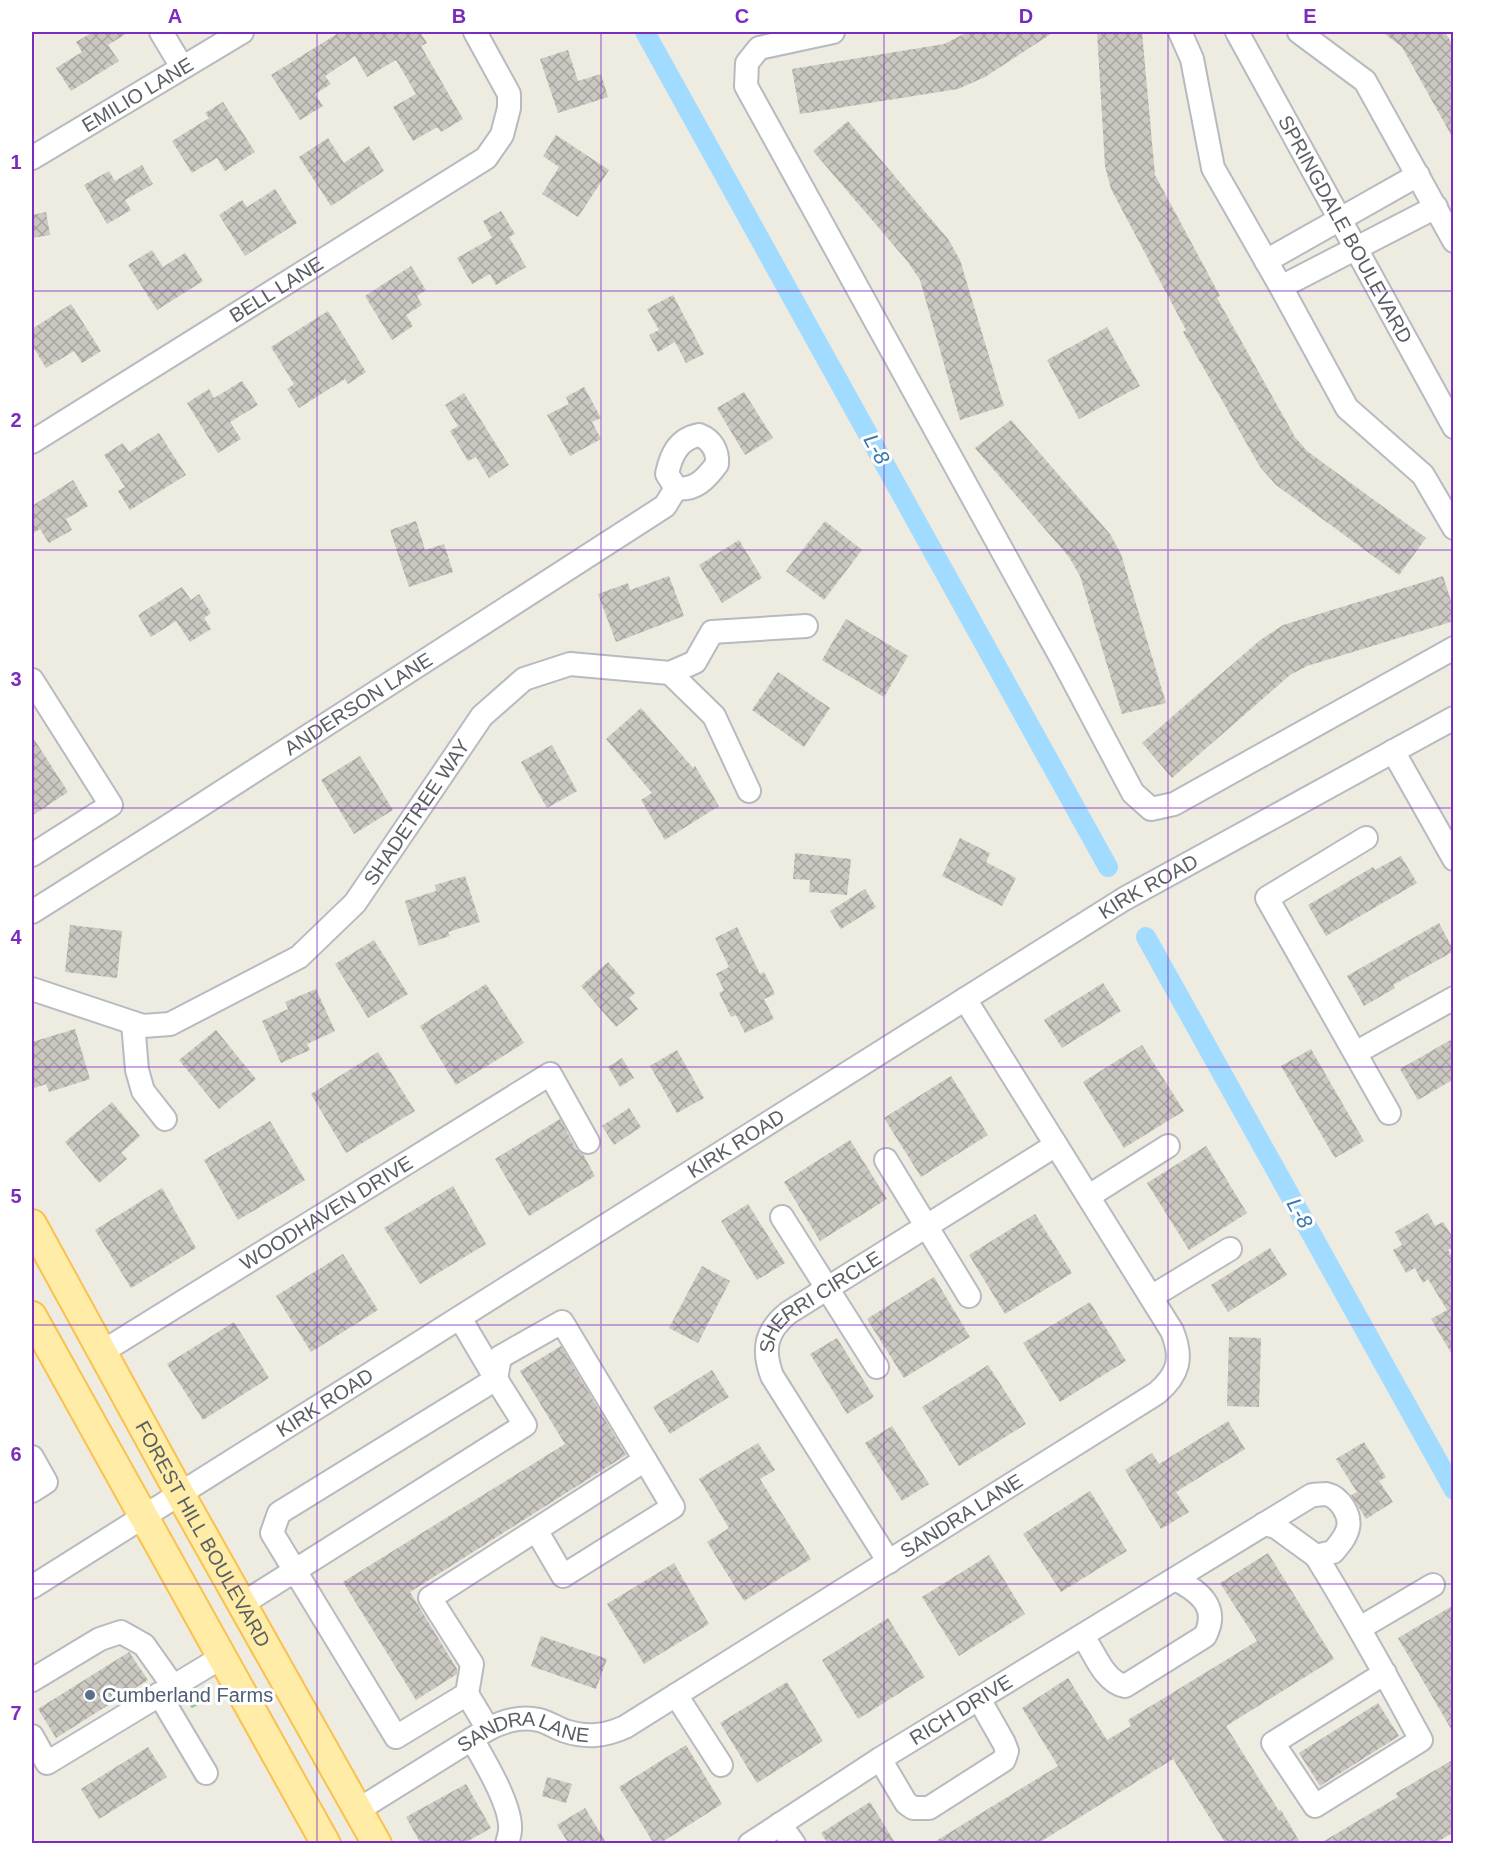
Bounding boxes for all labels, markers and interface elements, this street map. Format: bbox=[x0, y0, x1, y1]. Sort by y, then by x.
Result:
text: A bbox=[168, 5, 182, 27]
text: B bbox=[452, 5, 466, 27]
text: C bbox=[735, 5, 749, 27]
text: D bbox=[1019, 5, 1033, 27]
text: E bbox=[1303, 5, 1317, 27]
street label: EMILIO LANE bbox=[78, 53, 197, 136]
street label: SPRINGDALE BOULEVARD bbox=[1274, 112, 1417, 347]
text: 1 bbox=[10, 151, 22, 173]
street label: BELL LANE bbox=[225, 252, 327, 327]
text: 2 bbox=[10, 409, 22, 431]
water label: L-8 bbox=[860, 430, 895, 468]
street label: ANDERSON LANE bbox=[280, 648, 436, 759]
text: 3 bbox=[10, 668, 22, 690]
street label: SHADETREE WAY bbox=[359, 735, 474, 889]
street label: KIRK ROAD bbox=[1095, 850, 1202, 923]
text: 4 bbox=[10, 926, 22, 948]
street label: KIRK ROAD bbox=[684, 1105, 788, 1182]
street label: WOODHAVEN DRIVE bbox=[236, 1151, 417, 1275]
text: 5 bbox=[10, 1185, 22, 1207]
water label: L-8 bbox=[1283, 1194, 1318, 1232]
street label: SHERRI CIRCLE bbox=[755, 1246, 885, 1354]
street label: KIRK ROAD bbox=[272, 1364, 377, 1441]
street label: FOREST HILL BOULEVARD bbox=[131, 1417, 275, 1651]
text: 6 bbox=[10, 1443, 22, 1465]
street label: SANDRA LANE bbox=[896, 1469, 1026, 1562]
street label: RICH DRIVE bbox=[906, 1670, 1016, 1749]
place label: Cumberland Farms bbox=[102, 1684, 273, 1706]
marker: Cumberland Farms bbox=[83, 1688, 97, 1702]
text: 7 bbox=[10, 1702, 22, 1724]
street label: SANDRA LANE bbox=[453, 1707, 590, 1756]

